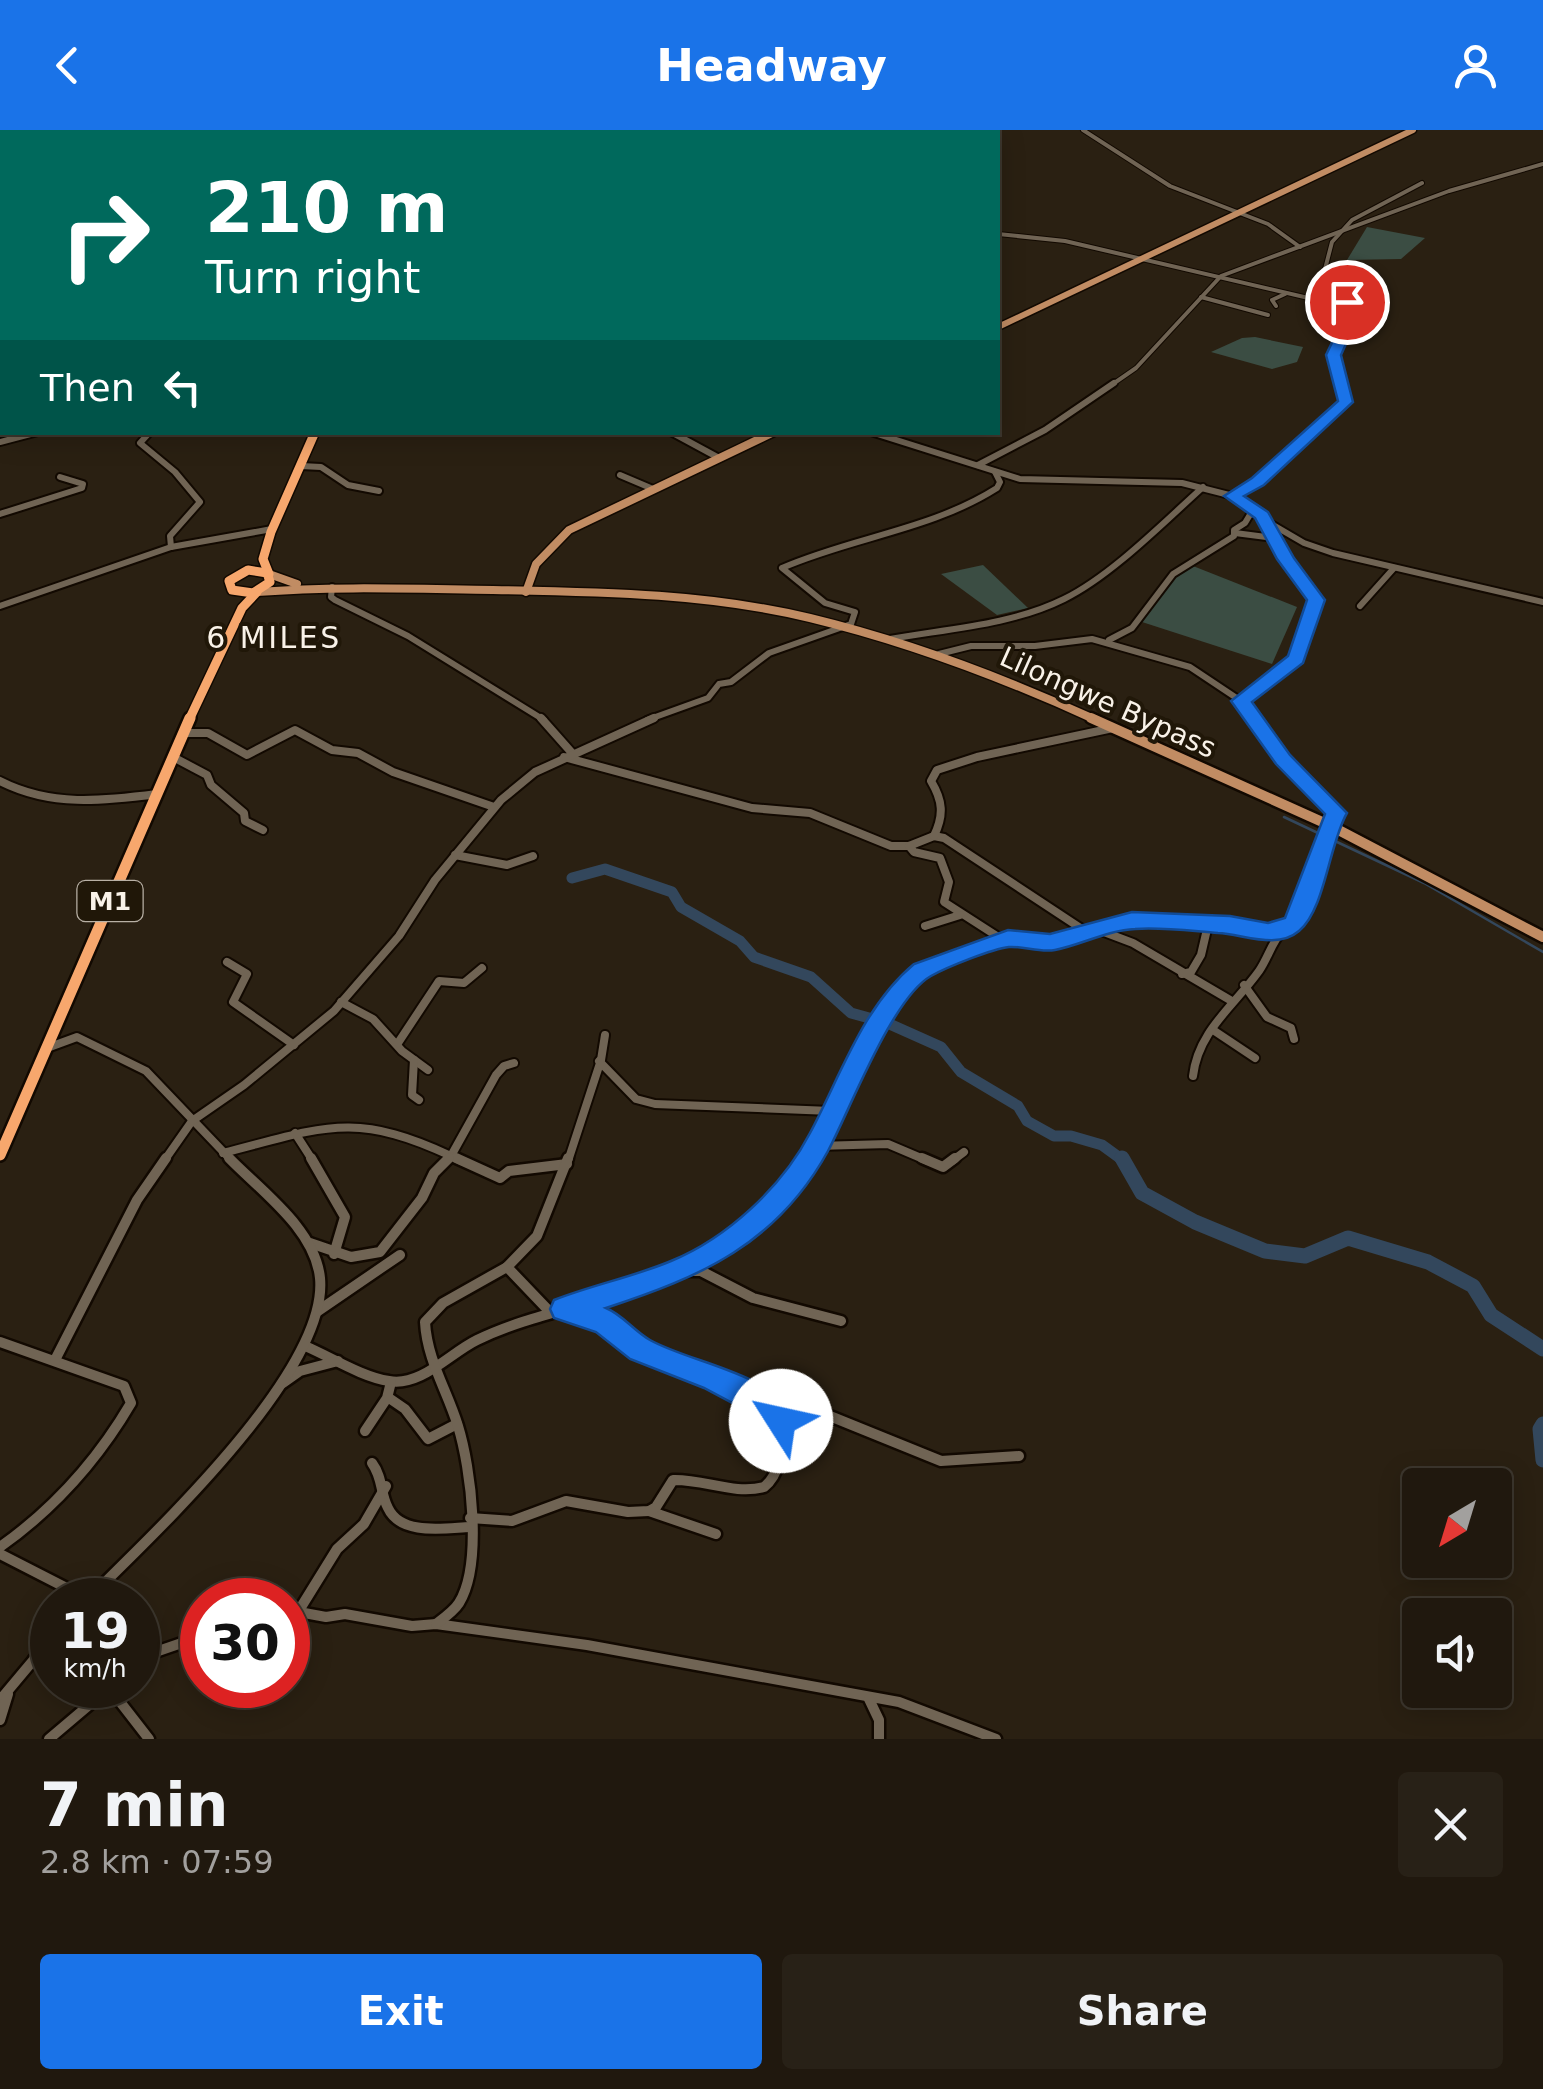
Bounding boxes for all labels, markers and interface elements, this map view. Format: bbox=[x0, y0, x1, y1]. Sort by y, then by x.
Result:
icon: back bbox=[40, 38, 95, 93]
icon: person bbox=[1448, 38, 1503, 93]
text: Headway bbox=[656, 39, 887, 92]
text: 210 m bbox=[205, 167, 448, 249]
icon: right bbox=[40, 170, 170, 300]
text: Turn right bbox=[205, 251, 420, 304]
pin bbox=[1305, 260, 1390, 345]
icon: arrive bbox=[1320, 275, 1375, 330]
icon: left bbox=[155, 360, 210, 415]
text: Then bbox=[40, 366, 135, 410]
district label: 6 MILES bbox=[206, 620, 342, 655]
street label: Lilongwe Bypass bbox=[995, 640, 1221, 765]
road number: M1 bbox=[78, 881, 142, 921]
position arrow bbox=[729, 1369, 833, 1473]
north arrow bbox=[1402, 1468, 1512, 1578]
map controls bbox=[1402, 1468, 1512, 1708]
speed limit sign: 30 bbox=[180, 1578, 310, 1708]
button: sound bbox=[1402, 1598, 1512, 1708]
text: 19 bbox=[60, 1602, 130, 1660]
text: km/h bbox=[63, 1654, 127, 1683]
text: 7 min bbox=[40, 1770, 228, 1840]
button: close bbox=[1398, 1772, 1503, 1877]
text: 2.8 km · 07:59 bbox=[40, 1843, 274, 1881]
button: Exit bbox=[40, 1954, 762, 2069]
button: Share bbox=[782, 1954, 1503, 2069]

